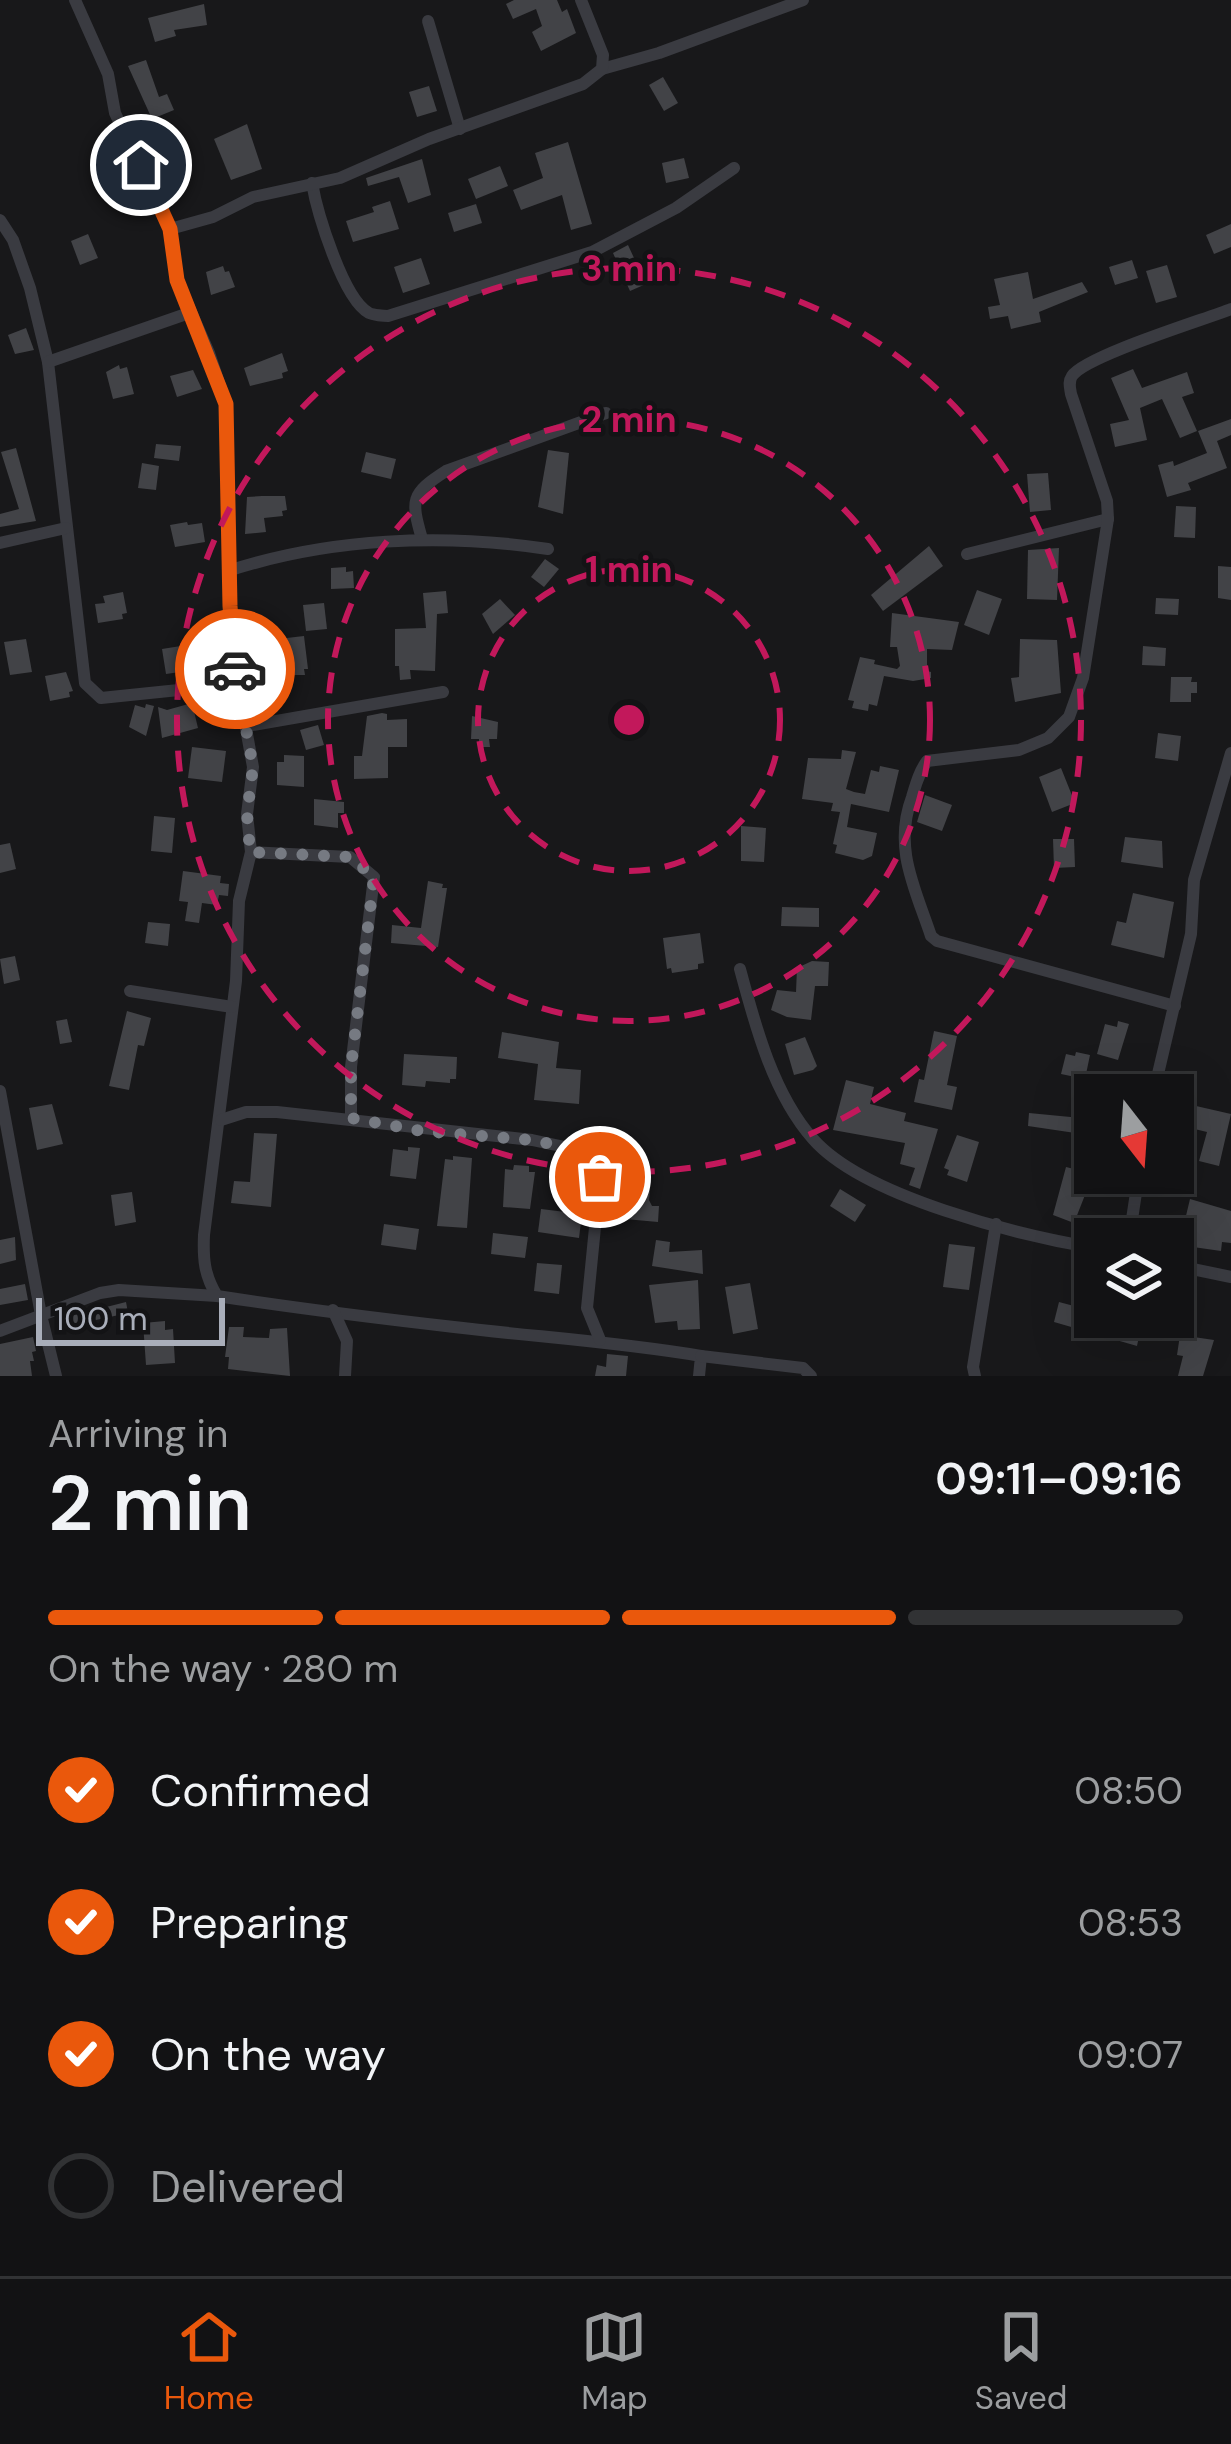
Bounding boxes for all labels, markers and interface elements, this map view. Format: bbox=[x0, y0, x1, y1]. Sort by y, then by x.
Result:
pin bbox=[90, 114, 192, 216]
icon: home bbox=[108, 132, 174, 198]
text: 3 min bbox=[581, 245, 677, 292]
text: 2 min bbox=[581, 396, 677, 443]
text: 1 min bbox=[585, 546, 673, 593]
courier bbox=[175, 609, 295, 729]
icon: car bbox=[202, 636, 268, 702]
centre of rings bbox=[608, 699, 650, 741]
north arrow bbox=[1074, 1074, 1194, 1194]
map controls bbox=[1074, 1074, 1194, 1338]
pin bbox=[549, 1126, 651, 1228]
icon: bag bbox=[567, 1144, 633, 1210]
button: layers bbox=[1074, 1218, 1194, 1338]
scale bar bbox=[36, 1292, 225, 1345]
text: 100 m bbox=[54, 1297, 148, 1340]
text: Arriving in bbox=[48, 1408, 228, 1459]
text: 09:11–09:16 bbox=[935, 1449, 1183, 1508]
text: 2 min bbox=[48, 1453, 252, 1554]
text: On the way · 280 m bbox=[48, 1643, 398, 1694]
icon: check bbox=[48, 1757, 114, 1823]
text: Confirmed bbox=[150, 1761, 371, 1820]
text: 08:50 bbox=[1074, 1765, 1183, 1816]
icon: check bbox=[48, 1889, 114, 1955]
text: Preparing bbox=[150, 1893, 349, 1952]
text: 08:53 bbox=[1078, 1897, 1183, 1948]
icon: check bbox=[48, 2021, 114, 2087]
text: On the way bbox=[150, 2025, 386, 2084]
text: 09:07 bbox=[1077, 2029, 1183, 2080]
text: Delivered bbox=[150, 2157, 345, 2216]
tab: Home bbox=[164, 2304, 254, 2419]
tab: Map bbox=[581, 2304, 648, 2419]
tab: Saved bbox=[975, 2304, 1067, 2419]

